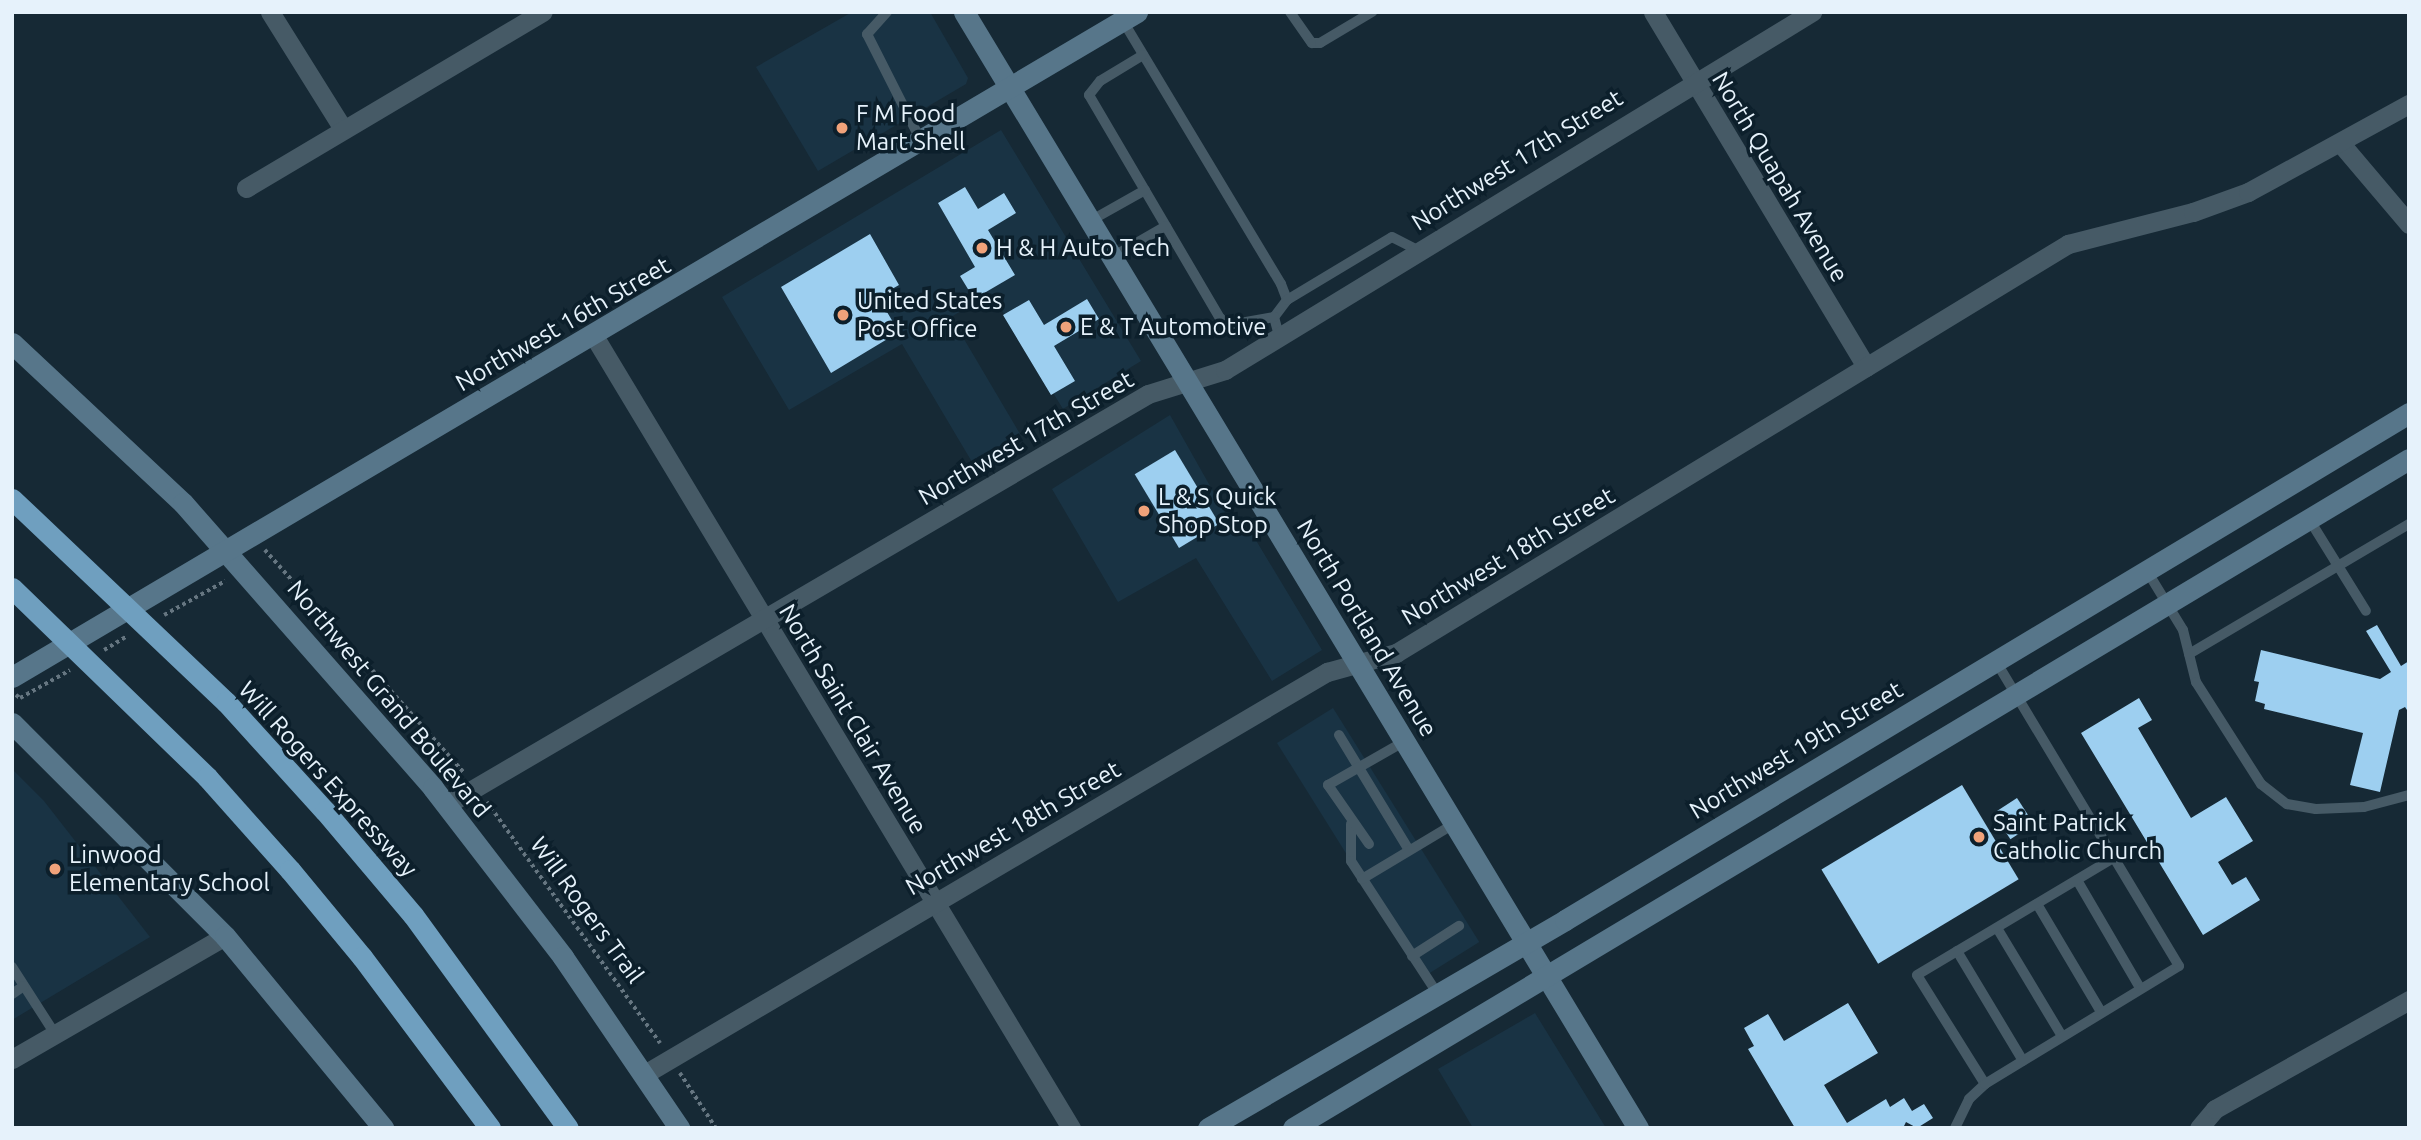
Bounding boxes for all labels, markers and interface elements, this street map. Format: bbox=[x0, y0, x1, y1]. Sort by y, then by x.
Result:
street label: North Quapah Avenue bbox=[1706, 67, 1854, 287]
street label: Northwest 17th Street bbox=[1406, 83, 1628, 237]
place label: F M Food Mart Shell bbox=[856, 100, 965, 156]
marker: F M Food Mart Shell bbox=[834, 120, 850, 136]
place label: H & H Auto Tech bbox=[996, 234, 1170, 262]
marker: H & H Auto Tech bbox=[974, 240, 990, 256]
street label: Northwest 16th Street bbox=[450, 251, 676, 397]
place label: United States Post Office bbox=[857, 287, 1002, 343]
marker: United States Post Office bbox=[835, 307, 851, 323]
place label: E & T Automotive bbox=[1080, 313, 1267, 341]
marker: E & T Automotive bbox=[1058, 319, 1074, 335]
street label: Northwest 17th Street bbox=[913, 365, 1139, 511]
street label: Northwest 18th Street bbox=[1396, 481, 1620, 631]
place label: L & S Quick Shop Stop bbox=[1158, 483, 1276, 539]
marker: L & S Quick Shop Stop bbox=[1136, 503, 1152, 519]
street label: North Portland Avenue bbox=[1291, 514, 1443, 742]
street label: Northwest Grand Boulevard bbox=[281, 575, 497, 823]
street label: North Saint Clair Avenue bbox=[773, 599, 933, 839]
street label: Will Rogers Expressway bbox=[233, 675, 423, 883]
street label: Northwest 19th Street bbox=[1684, 675, 1908, 825]
street label: Northwest 18th Street bbox=[900, 755, 1126, 901]
place label: Saint Patrick Catholic Church bbox=[1993, 809, 2162, 865]
marker: Saint Patrick Catholic Church bbox=[1971, 829, 1987, 845]
street label: Will Rogers Trail bbox=[524, 831, 650, 989]
place label: Linwood Elementary School bbox=[69, 841, 270, 897]
marker: Linwood Elementary School bbox=[47, 861, 63, 877]

